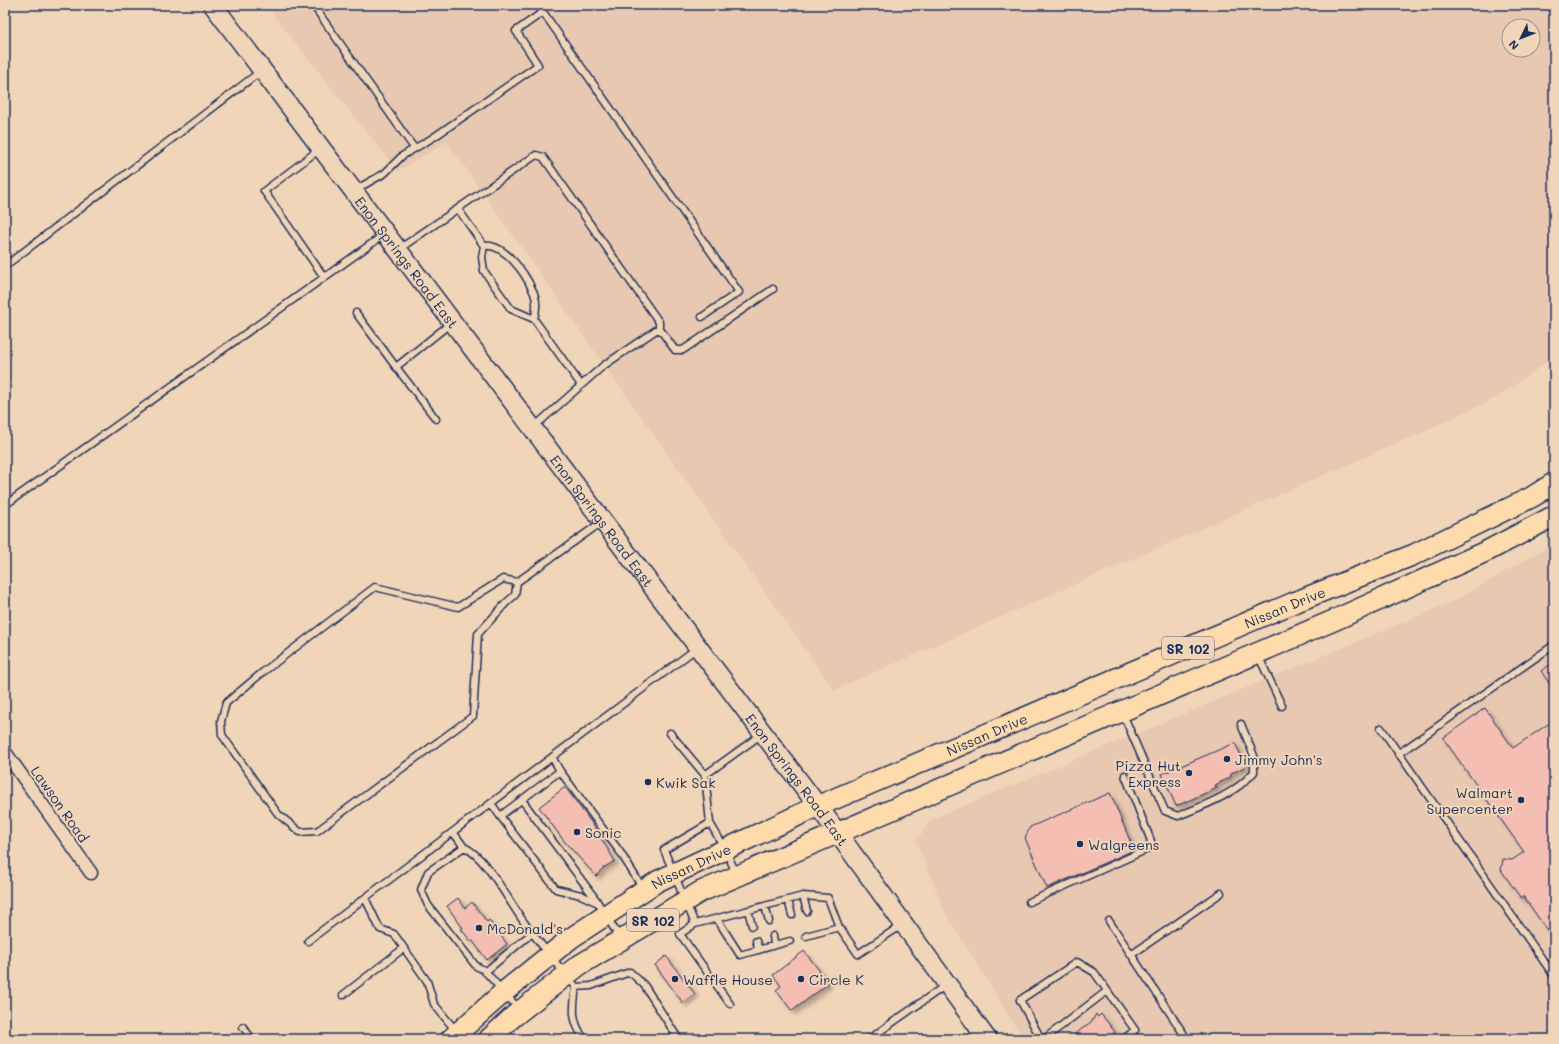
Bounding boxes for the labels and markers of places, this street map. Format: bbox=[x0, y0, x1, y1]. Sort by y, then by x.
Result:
place label: Jimmy John's bbox=[1235, 750, 1323, 769]
marker: Jimmy John's bbox=[1222, 754, 1232, 764]
place label: Pizza Hut Express bbox=[1116, 756, 1181, 791]
marker: Pizza Hut Express bbox=[1184, 768, 1194, 778]
place label: Kwik Sak bbox=[656, 773, 716, 792]
marker: Kwik Sak bbox=[643, 777, 653, 787]
place label: Walmart Supercenter bbox=[1427, 783, 1513, 818]
marker: Walmart Supercenter bbox=[1516, 795, 1526, 805]
place label: Sonic bbox=[585, 823, 621, 842]
marker: Sonic bbox=[572, 827, 582, 837]
place label: Walgreens bbox=[1088, 835, 1160, 854]
marker: Walgreens bbox=[1075, 839, 1085, 849]
place label: McDonald's bbox=[487, 919, 563, 938]
marker: McDonald's bbox=[474, 923, 484, 933]
place label: Waffle House bbox=[683, 970, 773, 989]
place label: Circle K bbox=[809, 970, 864, 989]
marker: Waffle House bbox=[670, 974, 680, 984]
marker: Circle K bbox=[796, 974, 806, 984]

